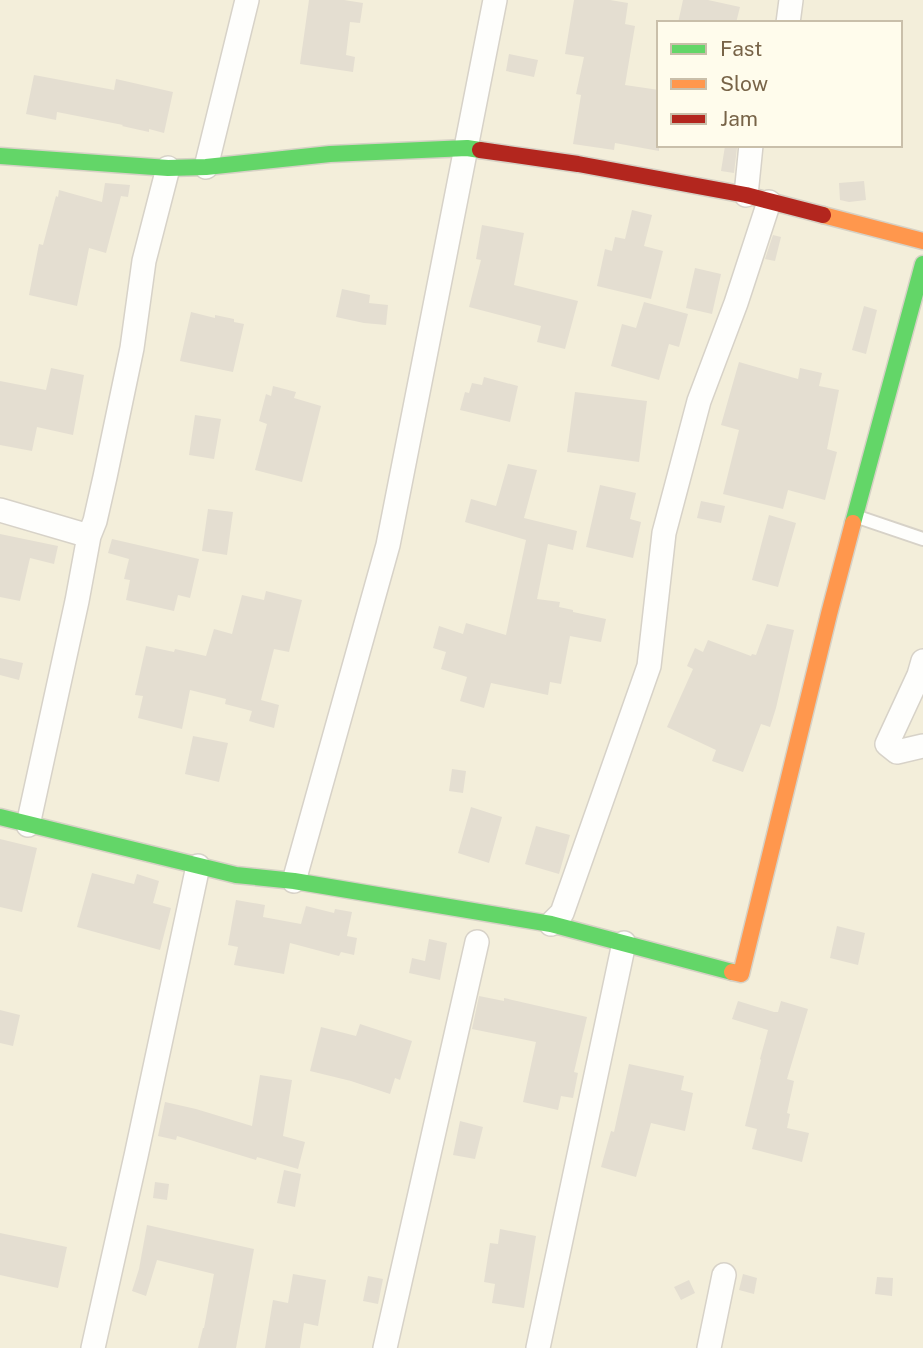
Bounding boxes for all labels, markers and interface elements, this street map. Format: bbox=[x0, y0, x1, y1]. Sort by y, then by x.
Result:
legend bbox=[657, 21, 902, 147]
text: Fast bbox=[720, 36, 762, 61]
text: Slow bbox=[720, 71, 768, 96]
text: Jam bbox=[720, 106, 758, 131]

